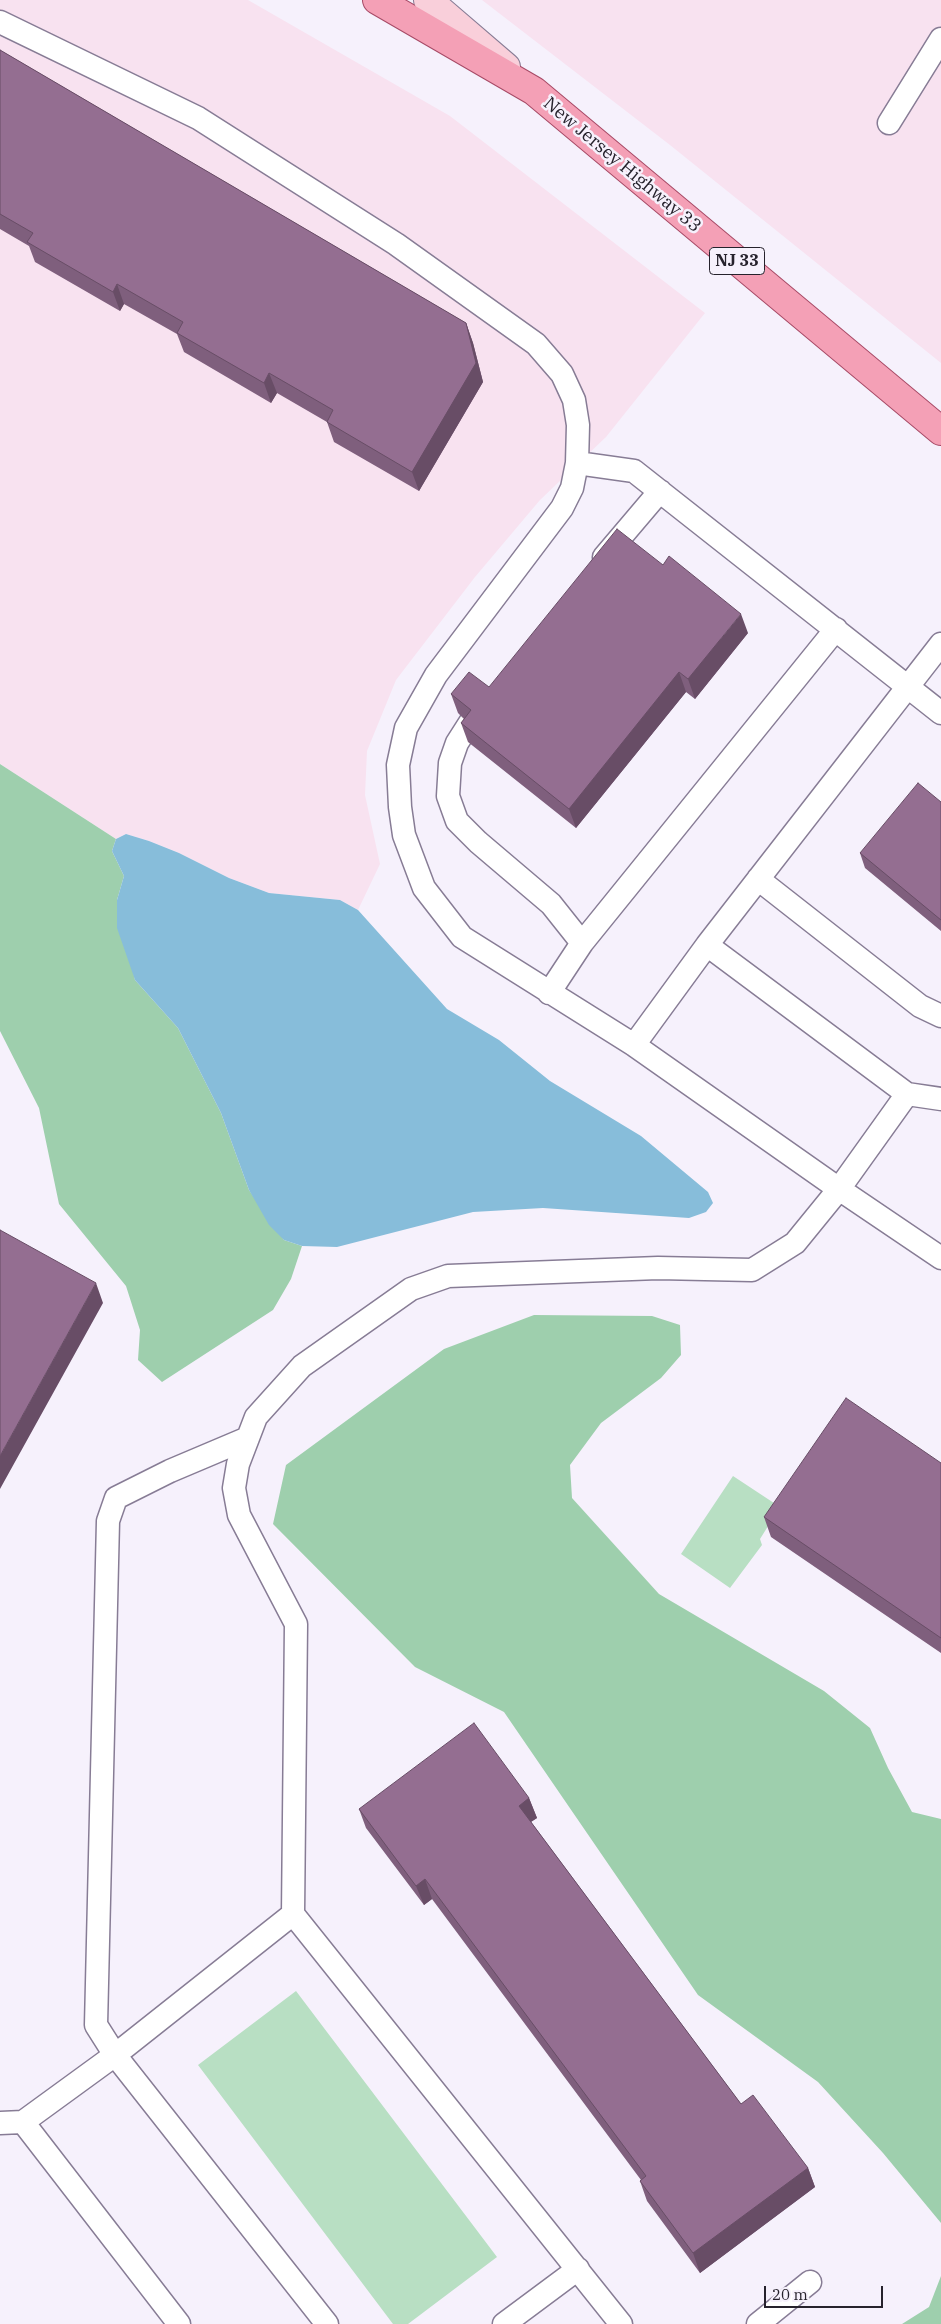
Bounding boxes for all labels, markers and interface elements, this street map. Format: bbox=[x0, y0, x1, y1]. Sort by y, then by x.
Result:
street label: New Jersey Highway 33 bbox=[539, 93, 705, 237]
road number: NJ 33 bbox=[710, 248, 764, 274]
scale bar bbox=[766, 2276, 885, 2308]
text: 20 m bbox=[772, 2285, 808, 2304]

